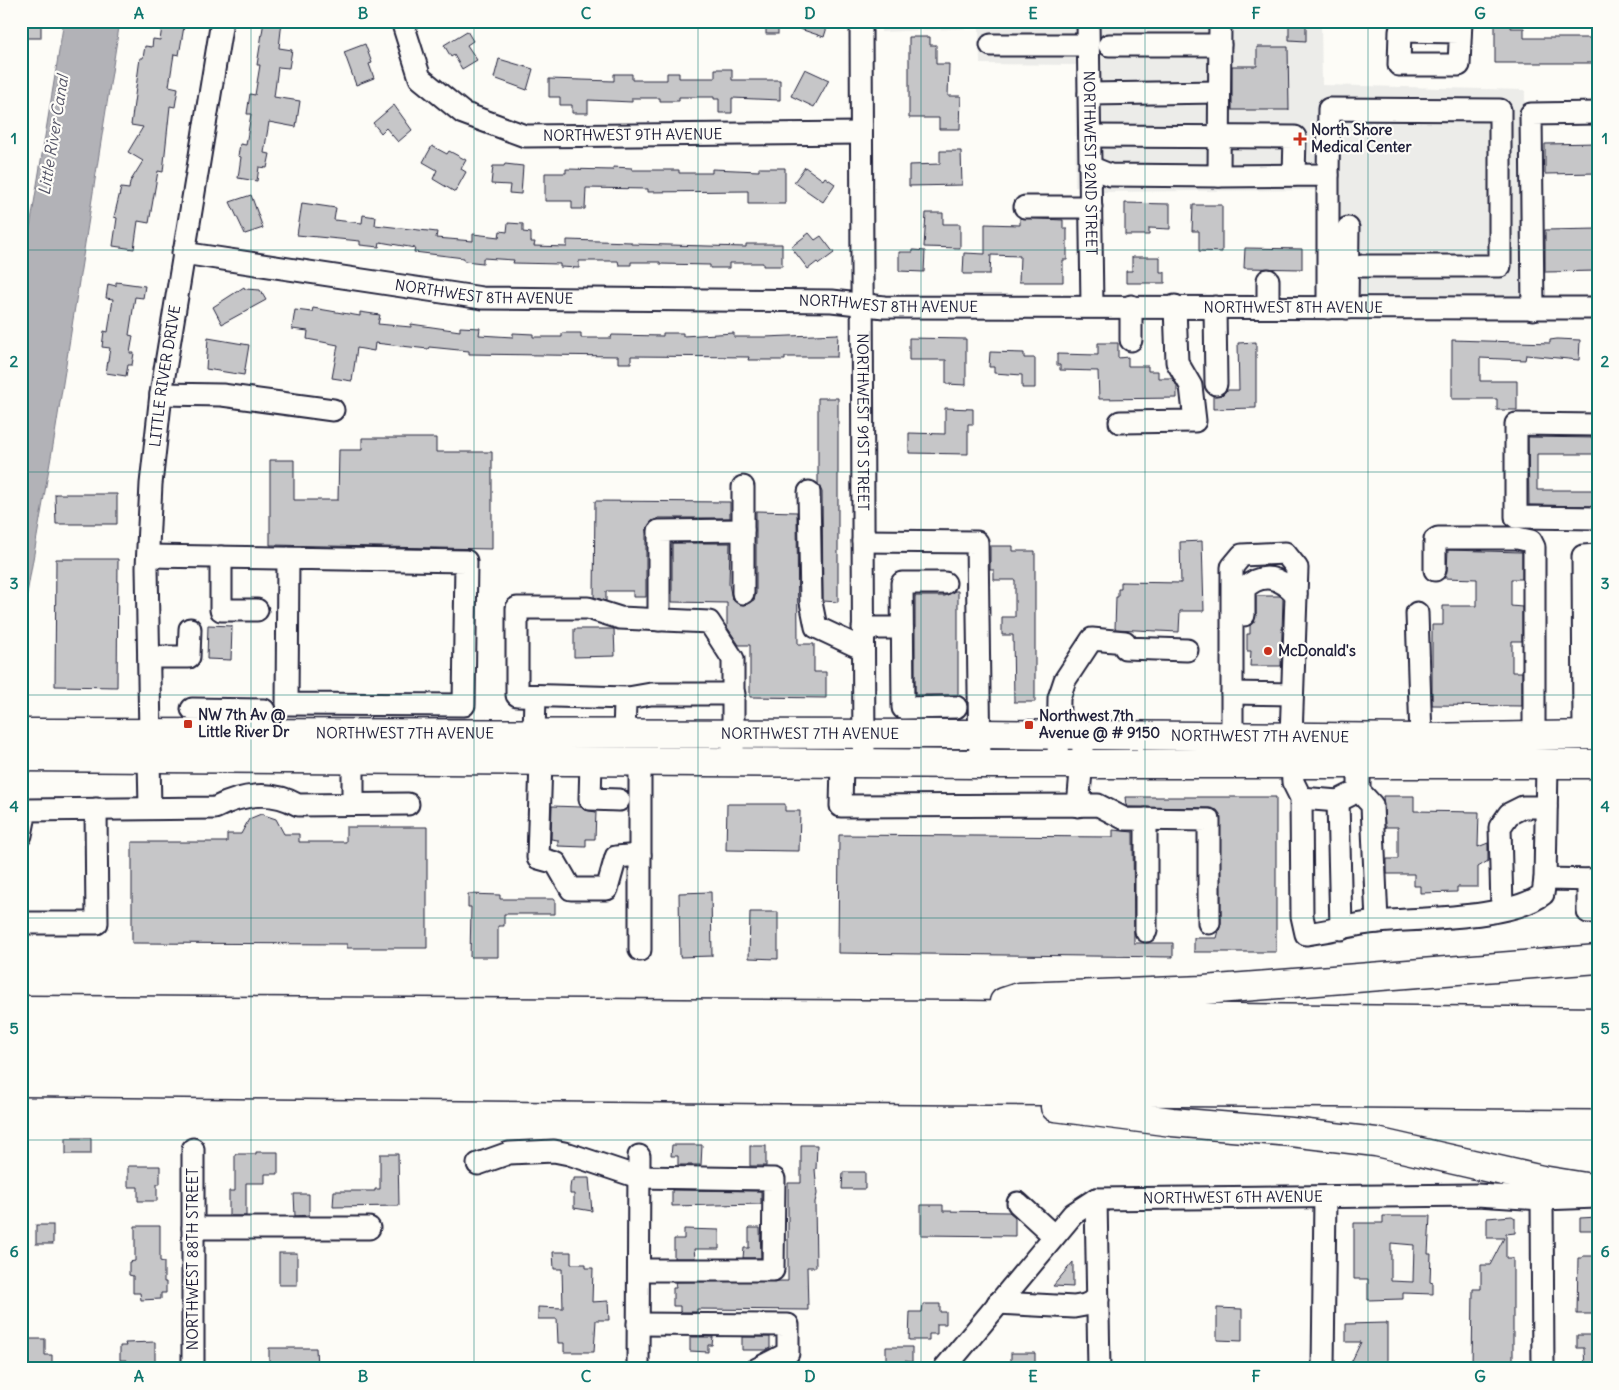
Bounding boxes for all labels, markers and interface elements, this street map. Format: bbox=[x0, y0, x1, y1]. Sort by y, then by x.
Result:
text: A bbox=[134, 3, 144, 23]
text: B bbox=[358, 3, 369, 23]
text: C bbox=[581, 3, 592, 23]
text: D bbox=[804, 3, 816, 23]
text: E bbox=[1028, 3, 1038, 23]
text: F bbox=[1251, 3, 1261, 23]
text: G bbox=[1474, 3, 1486, 23]
water label: Little River Canal bbox=[34, 71, 73, 196]
street label: NORTHWEST 92ND STREET bbox=[1080, 71, 1101, 256]
place label: North Shore Medical Center bbox=[1311, 120, 1412, 156]
street label: NORTHWEST 9TH AVENUE bbox=[543, 124, 723, 145]
text: 1 bbox=[11, 128, 17, 148]
text: 1 bbox=[1602, 128, 1608, 148]
marker: North Shore Medical Center bbox=[1293, 132, 1307, 146]
street label: NORTHWEST 8TH AVENUE bbox=[394, 275, 574, 308]
street label: NORTHWEST 8TH AVENUE bbox=[799, 291, 978, 316]
street label: NORTHWEST 8TH AVENUE bbox=[1204, 297, 1383, 317]
street label: LITTLE RIVER DRIVE bbox=[145, 303, 184, 448]
street label: NORTHWEST 91ST STREET bbox=[853, 333, 873, 511]
text: 2 bbox=[10, 351, 19, 371]
text: 2 bbox=[1601, 351, 1610, 371]
text: 3 bbox=[9, 573, 19, 593]
text: 3 bbox=[1600, 573, 1610, 593]
place label: McDonald's bbox=[1278, 641, 1356, 660]
marker: McDonald's bbox=[1262, 645, 1274, 657]
place label: NW 7th Av @ Little River Dr bbox=[198, 705, 290, 741]
place label: Northwest 7th Avenue @ # 9150 bbox=[1039, 706, 1160, 743]
marker: NW 7th Av @ Little River Dr bbox=[182, 718, 194, 730]
marker: Northwest 7th Avenue @ # 9150 bbox=[1023, 719, 1035, 731]
street label: NORTHWEST 7TH AVENUE bbox=[316, 723, 494, 742]
street label: NORTHWEST 7TH AVENUE bbox=[721, 724, 899, 743]
street label: NORTHWEST 7TH AVENUE bbox=[1171, 726, 1349, 746]
text: 4 bbox=[9, 796, 19, 816]
text: 4 bbox=[1600, 796, 1610, 816]
text: 5 bbox=[9, 1018, 19, 1038]
text: 5 bbox=[1600, 1018, 1610, 1038]
street label: NORTHWEST 88TH STREET bbox=[183, 1168, 202, 1350]
street label: NORTHWEST 6TH AVENUE bbox=[1143, 1187, 1323, 1208]
text: 6 bbox=[9, 1241, 19, 1261]
text: 6 bbox=[1600, 1241, 1610, 1261]
text: A bbox=[134, 1366, 144, 1386]
text: B bbox=[358, 1366, 369, 1386]
text: C bbox=[581, 1366, 592, 1386]
text: D bbox=[804, 1366, 816, 1386]
text: E bbox=[1028, 1366, 1038, 1386]
text: F bbox=[1251, 1366, 1261, 1386]
text: G bbox=[1474, 1366, 1486, 1386]

